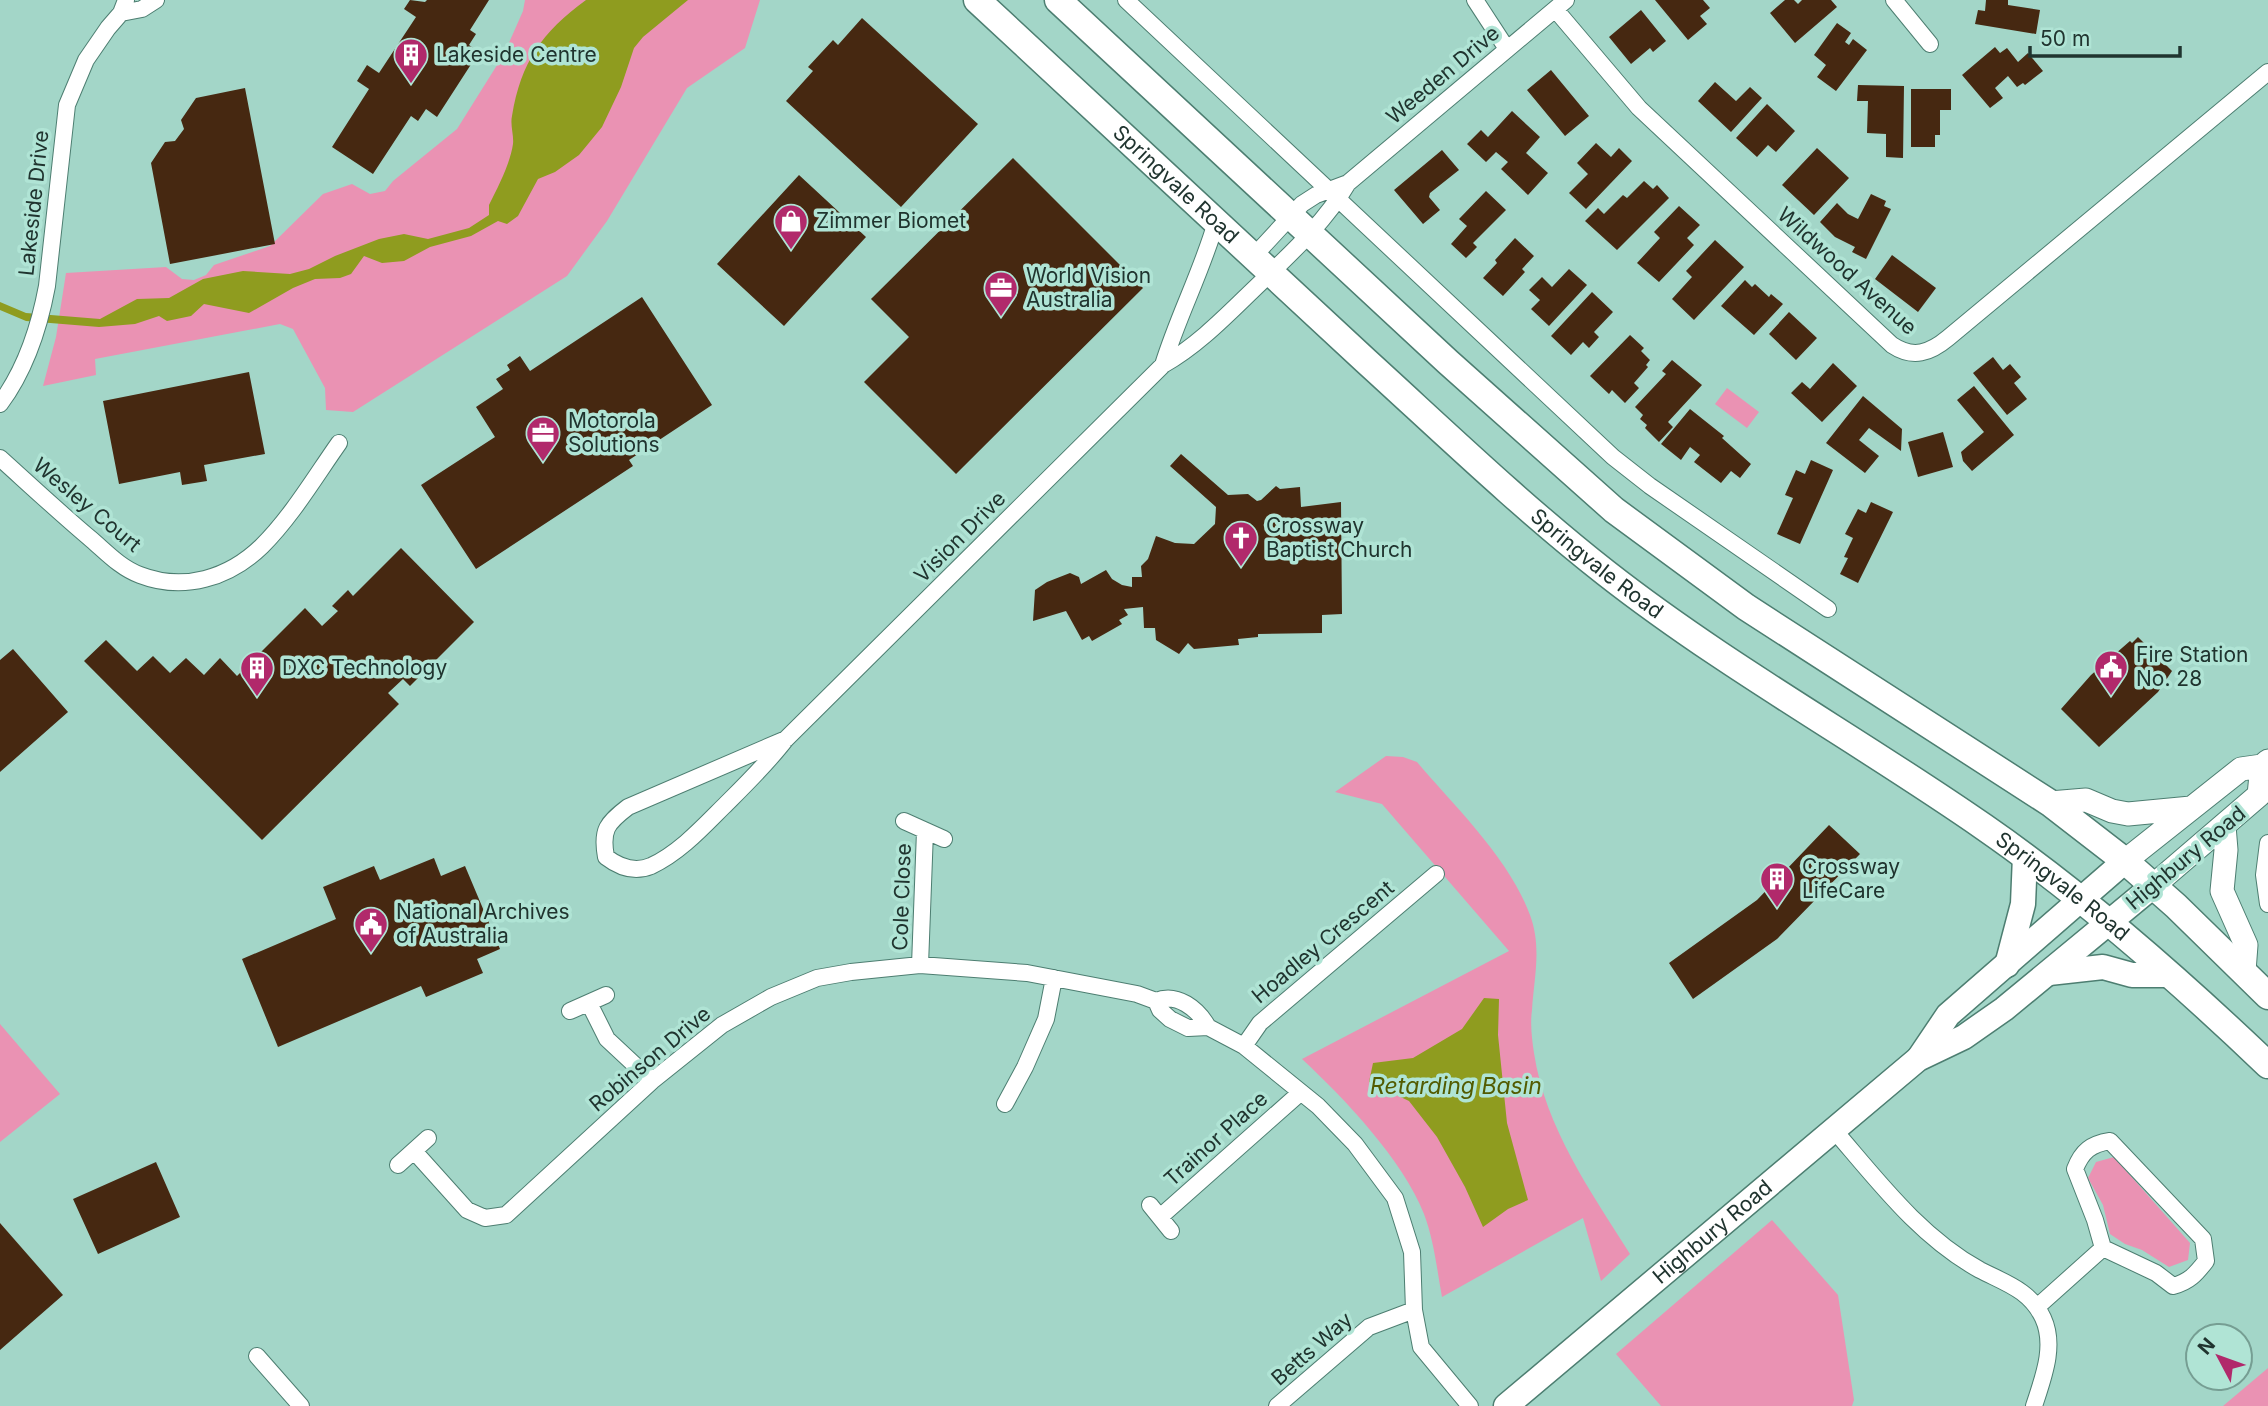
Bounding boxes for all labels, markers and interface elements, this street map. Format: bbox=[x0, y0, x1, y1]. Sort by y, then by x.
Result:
scale bar bbox=[2030, 14, 2180, 58]
street label: Weeden Drive bbox=[1381, 20, 1504, 129]
text: 50 m bbox=[2040, 26, 2090, 51]
building icon: Lakeside Centre bbox=[392, 36, 430, 85]
place label: Lakeside Centre bbox=[436, 42, 597, 67]
street label: Springvale Road bbox=[1108, 120, 1244, 248]
street label: Lakeside Drive bbox=[13, 129, 54, 277]
shop icon: Zimmer Biomet bbox=[772, 202, 810, 251]
street label: Wildwood Avenue bbox=[1773, 202, 1922, 340]
place label: Zimmer Biomet bbox=[816, 208, 966, 233]
place label: World Vision Australia bbox=[1026, 263, 1151, 312]
office icon: World Vision Australia bbox=[982, 269, 1020, 318]
place label: Motorola Solutions bbox=[568, 408, 660, 457]
office icon: Motorola Solutions bbox=[524, 414, 562, 463]
street label: Wesley Court bbox=[28, 452, 146, 557]
street label: Vision Drive bbox=[909, 486, 1010, 587]
street label: Springvale Road bbox=[1526, 503, 1668, 624]
place label: Crossway Baptist Church bbox=[1266, 513, 1412, 562]
church icon: Crossway Baptist Church bbox=[1222, 519, 1260, 568]
place label: Fire Station No. 28 bbox=[2136, 642, 2248, 691]
public building icon: Fire Station No. 28 bbox=[2092, 648, 2130, 697]
building icon: DXC Technology bbox=[238, 649, 276, 698]
place label: DXC Technology bbox=[282, 655, 447, 680]
street label: Highbury Road bbox=[2121, 801, 2250, 915]
street label: Springvale Road bbox=[1991, 826, 2135, 946]
street label: Cole Close bbox=[887, 843, 916, 951]
place label: Crossway LifeCare bbox=[1802, 854, 1900, 903]
building icon: Crossway LifeCare bbox=[1758, 860, 1796, 909]
street label: Hoadley Crescent bbox=[1247, 875, 1399, 1008]
place label: National Archives of Australia bbox=[396, 899, 570, 948]
public building icon: National Archives of Australia bbox=[352, 905, 390, 954]
street label: Robinson Drive bbox=[584, 1001, 715, 1116]
water label: Retarding Basin bbox=[1370, 1072, 1542, 1100]
street label: Trainor Place bbox=[1159, 1086, 1273, 1192]
street label: Highbury Road bbox=[1648, 1174, 1777, 1289]
street label: Betts Way bbox=[1266, 1307, 1357, 1391]
north arrow bbox=[2184, 1322, 2254, 1392]
text: N bbox=[2193, 1333, 2220, 1359]

